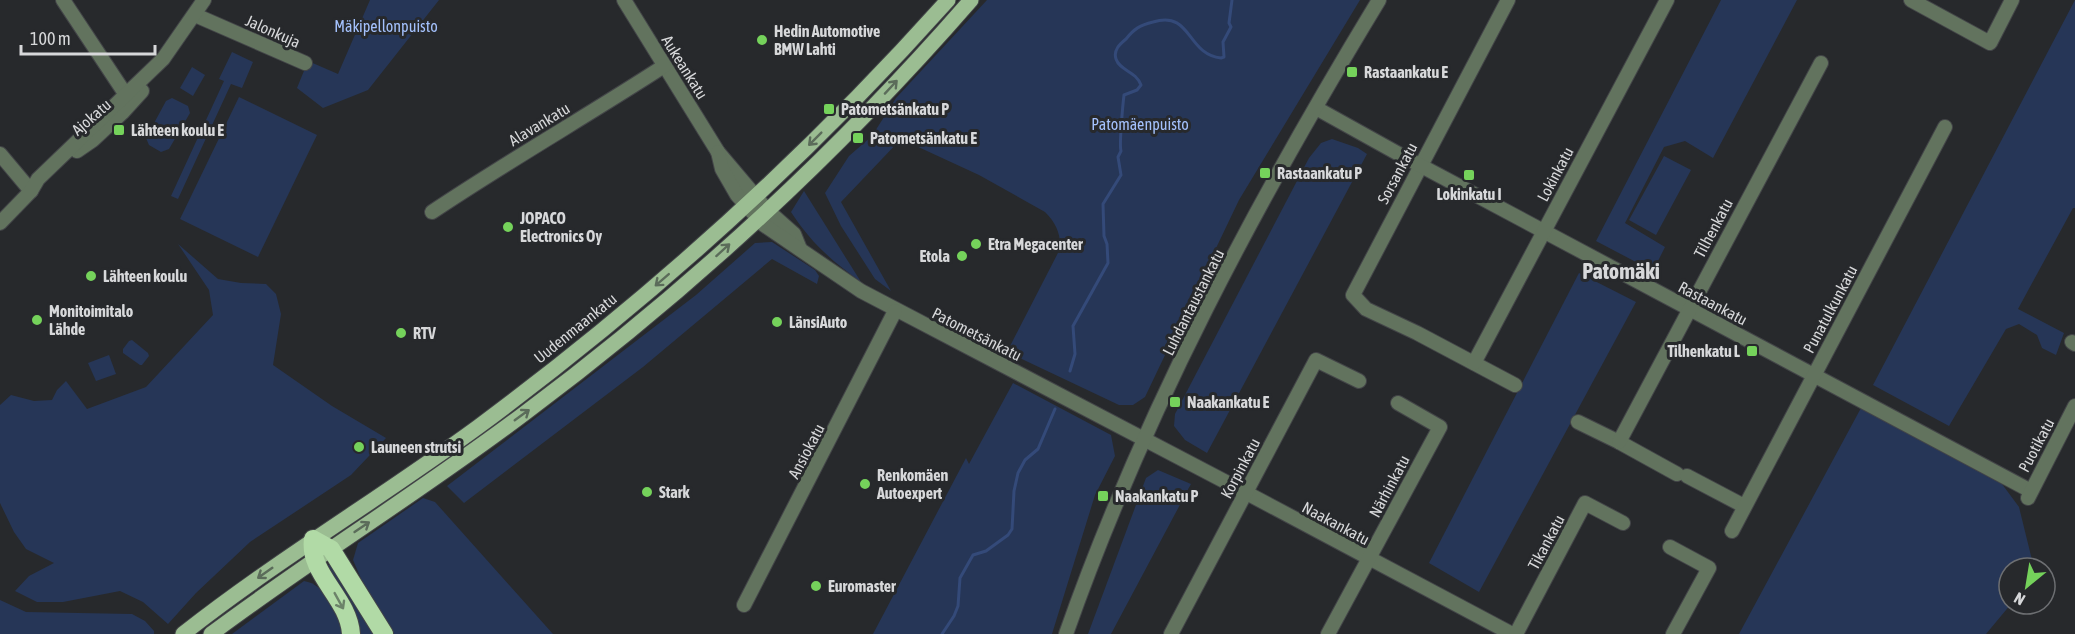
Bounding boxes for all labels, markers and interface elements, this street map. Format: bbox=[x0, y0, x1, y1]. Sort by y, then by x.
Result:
street label: Jalonkuja bbox=[243, 11, 303, 52]
park label: Mäkipellonpuisto bbox=[334, 17, 438, 36]
scale bar bbox=[21, 18, 154, 56]
place label: Hedin Automotive BMW Lahti bbox=[774, 22, 880, 58]
text: 100 m bbox=[30, 28, 71, 49]
street label: Aukeankatu bbox=[658, 32, 712, 102]
marker: Hedin Automotive BMW Lahti bbox=[755, 33, 769, 47]
place label: Rastaankatu E bbox=[1364, 63, 1448, 81]
marker: Rastaankatu E bbox=[1345, 65, 1359, 79]
one-way arrow bbox=[884, 80, 899, 95]
street label: Ajokatu bbox=[68, 95, 115, 140]
street label: Alavankatu bbox=[505, 99, 573, 149]
place label: Patometsänkatu P bbox=[841, 100, 949, 118]
marker: Patometsänkatu P bbox=[822, 102, 836, 116]
park label: Patomäenpuisto bbox=[1091, 115, 1189, 134]
place label: Lähteen koulu E bbox=[131, 121, 224, 139]
marker: Lähteen koulu E bbox=[112, 123, 126, 137]
place label: Patometsänkatu E bbox=[870, 129, 977, 147]
marker: Patometsänkatu E bbox=[851, 131, 865, 145]
one-way arrow bbox=[808, 132, 823, 147]
street label: Sorsankatu bbox=[1373, 139, 1421, 207]
street label: Lokinkatu bbox=[1533, 144, 1577, 204]
place label: Rastaankatu P bbox=[1277, 164, 1362, 182]
marker: Rastaankatu P bbox=[1258, 166, 1272, 180]
marker: Lokinkatu I bbox=[1462, 168, 1476, 182]
place label: Lokinkatu I bbox=[1436, 185, 1502, 203]
street label: Tilhenkatu bbox=[1690, 195, 1736, 261]
place label: JOPACO Electronics Oy bbox=[519, 209, 602, 245]
marker: JOPACO Electronics Oy bbox=[501, 220, 515, 234]
place label: Etra Megacenter bbox=[988, 235, 1083, 253]
marker: Etra Megacenter bbox=[969, 237, 983, 251]
one-way arrow bbox=[716, 243, 731, 257]
street label: Luhdantaustankatu bbox=[1159, 246, 1227, 358]
place label: Etola bbox=[920, 247, 950, 265]
marker: Etola bbox=[955, 249, 969, 263]
district label: Patomäki bbox=[1582, 258, 1660, 284]
street label: Punatulkunkatu bbox=[1799, 262, 1861, 356]
place label: Lähteen koulu bbox=[103, 267, 187, 285]
marker: Lähteen koulu bbox=[84, 269, 98, 283]
one-way arrow bbox=[654, 274, 670, 287]
street label: Rastaankatu bbox=[1676, 277, 1750, 329]
street label: Uudenmaankatu bbox=[530, 289, 620, 367]
place label: Monitoimitalo Lähde bbox=[49, 302, 134, 338]
street label: Patometsänkatu bbox=[929, 304, 1025, 364]
marker: Monitoimitalo Lähde bbox=[30, 313, 44, 327]
place label: LänsiAuto bbox=[789, 313, 848, 331]
marker: LänsiAuto bbox=[770, 315, 784, 329]
place label: RTV bbox=[413, 324, 436, 342]
marker: RTV bbox=[394, 326, 408, 340]
place label: Tilhenkatu L bbox=[1667, 342, 1741, 360]
marker: Tilhenkatu L bbox=[1745, 344, 1759, 358]
place label: Naakankatu E bbox=[1187, 393, 1270, 411]
marker: Naakankatu E bbox=[1168, 395, 1182, 409]
one-way arrow bbox=[514, 409, 530, 422]
street label: Puotikatu bbox=[2014, 415, 2058, 475]
street label: Ansiokatu bbox=[784, 421, 828, 481]
street label: Korpinkatu bbox=[1217, 435, 1264, 502]
place label: Launeen strutsi bbox=[371, 438, 461, 456]
marker: Launeen strutsi bbox=[352, 440, 366, 454]
street label: Närhinkatu bbox=[1365, 452, 1413, 520]
place label: Renkomäen Autoexpert bbox=[876, 466, 948, 502]
marker: Renkomäen Autoexpert bbox=[858, 477, 872, 491]
place label: Stark bbox=[659, 483, 690, 501]
marker: Stark bbox=[640, 485, 654, 499]
place label: Naakankatu P bbox=[1115, 487, 1199, 505]
marker: Naakankatu P bbox=[1096, 489, 1110, 503]
street label: Naakankatu bbox=[1299, 498, 1373, 548]
street label: Tikankatu bbox=[1524, 512, 1568, 572]
one-way arrow bbox=[354, 521, 370, 533]
north arrow bbox=[1997, 556, 2057, 616]
one-way arrow bbox=[258, 567, 274, 579]
place label: Euromaster bbox=[828, 577, 896, 595]
marker: Euromaster bbox=[809, 579, 823, 593]
text: N bbox=[2011, 589, 2028, 609]
one-way arrow bbox=[333, 592, 345, 609]

